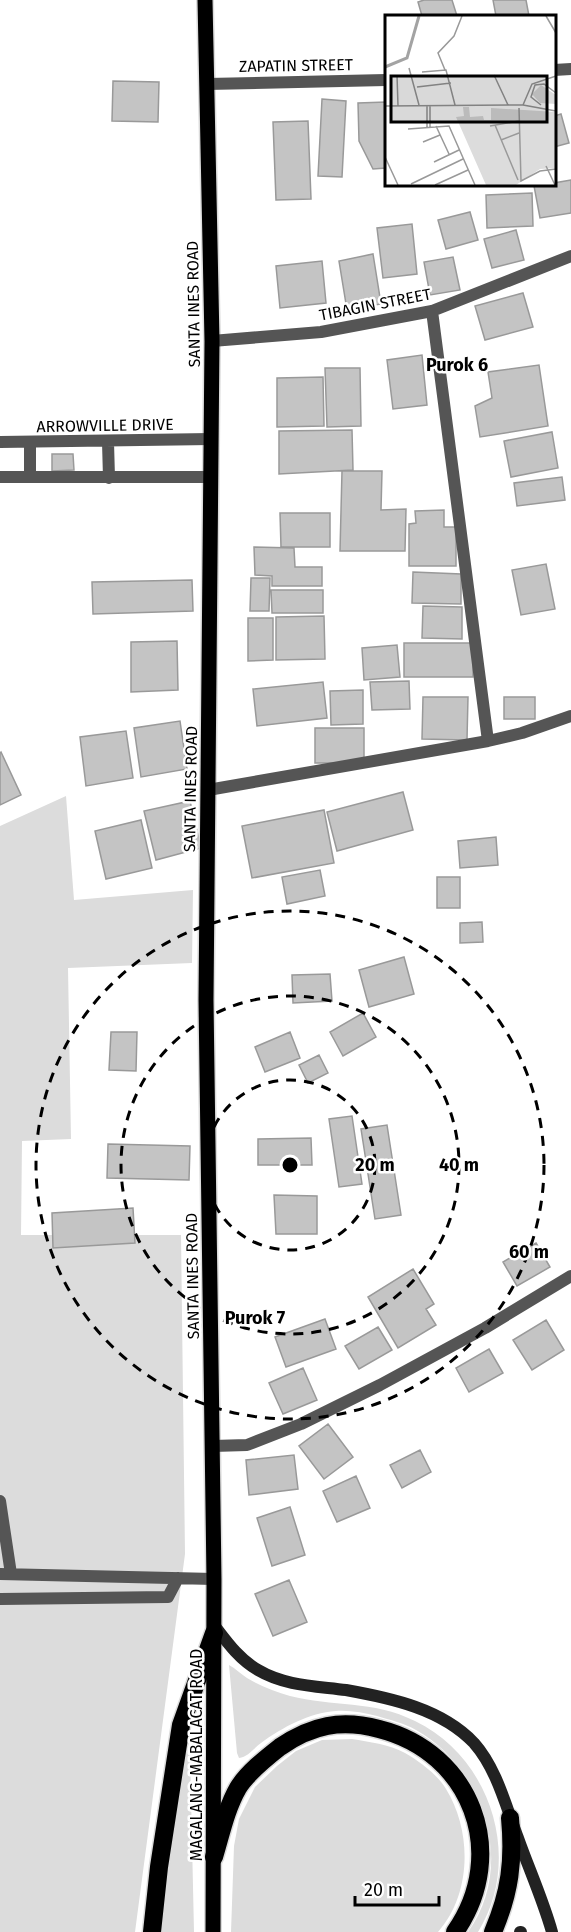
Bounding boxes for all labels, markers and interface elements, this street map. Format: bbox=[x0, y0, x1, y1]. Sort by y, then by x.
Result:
inset map bbox=[385, 15, 556, 186]
street label: ZAPATIN STREET bbox=[239, 55, 354, 76]
street label: SANTA INES ROAD bbox=[183, 241, 204, 367]
street label: TIBAGIN STREET bbox=[318, 284, 433, 325]
district label: Purok 6 bbox=[426, 354, 488, 376]
street label: ARROWVILLE DRIVE bbox=[36, 415, 174, 436]
street label: SANTA INES ROAD bbox=[180, 726, 201, 852]
text: 20 m bbox=[355, 1154, 395, 1176]
text: 40 m bbox=[439, 1154, 479, 1176]
centre of rings bbox=[280, 1155, 300, 1175]
street label: SANTA INES ROAD bbox=[182, 1213, 203, 1339]
text: 60 m bbox=[509, 1241, 549, 1263]
district label: Purok 7 bbox=[225, 1307, 286, 1329]
street label: MAGALANG-MABALACAT ROAD bbox=[187, 1649, 206, 1861]
scale bar bbox=[355, 1869, 439, 1907]
text: 20 m bbox=[364, 1879, 403, 1901]

